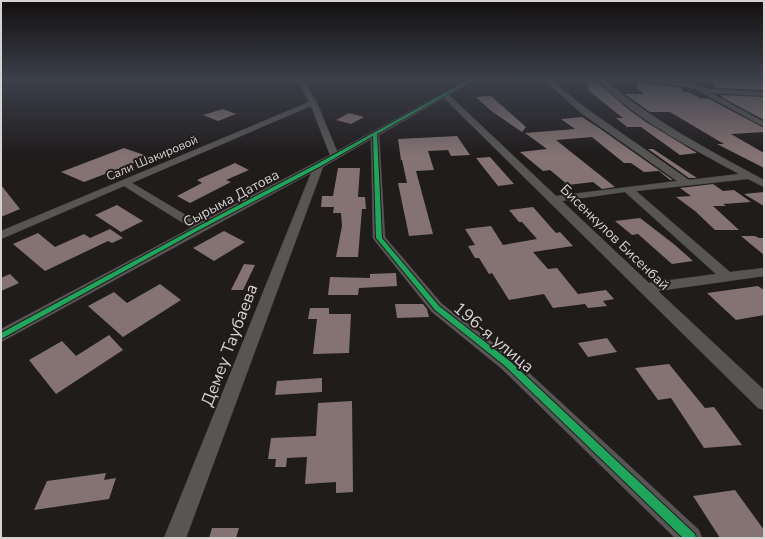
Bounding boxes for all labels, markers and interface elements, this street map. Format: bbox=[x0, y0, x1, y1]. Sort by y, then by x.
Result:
street label: Сали Шакировой bbox=[104, 131, 200, 185]
street label: Сырыма Датова bbox=[180, 165, 283, 232]
street label: Бисенкулов Бисенбай bbox=[556, 180, 673, 295]
street label: Демеу Таубаева bbox=[196, 281, 263, 410]
street label: 196-я улица bbox=[448, 297, 539, 378]

